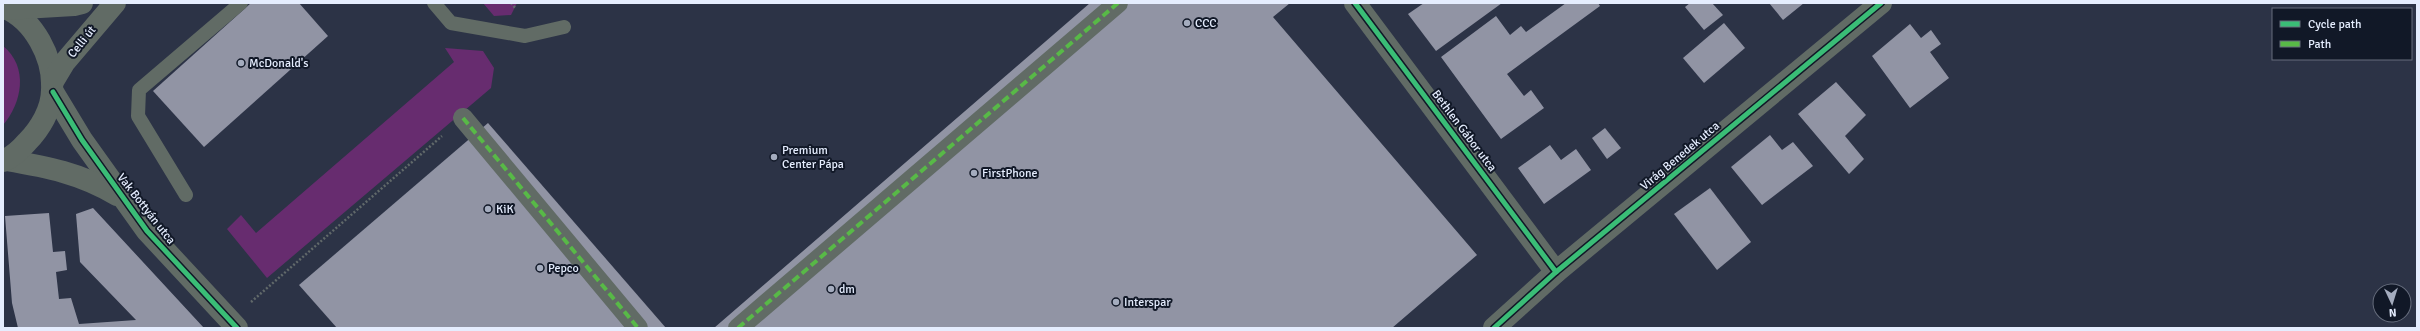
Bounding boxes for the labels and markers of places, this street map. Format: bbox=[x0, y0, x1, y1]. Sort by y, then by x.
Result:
place label: CCC bbox=[1195, 16, 1217, 31]
marker: CCC bbox=[1182, 18, 1192, 28]
place label: McDonald's bbox=[249, 56, 309, 71]
marker: McDonald's bbox=[236, 58, 246, 68]
place label: Premium Center Pápa bbox=[782, 143, 844, 172]
marker: Premium Center Pápa bbox=[769, 152, 779, 162]
place label: FirstPhone bbox=[982, 166, 1038, 181]
marker: FirstPhone bbox=[969, 168, 979, 178]
place label: KiK bbox=[496, 202, 514, 217]
marker: KiK bbox=[483, 204, 493, 214]
place label: Pepco bbox=[548, 261, 579, 276]
marker: Pepco bbox=[535, 263, 545, 273]
place label: dm bbox=[839, 282, 855, 297]
marker: dm bbox=[826, 284, 836, 294]
place label: Interspar bbox=[1124, 295, 1171, 310]
marker: Interspar bbox=[1111, 297, 1121, 307]

